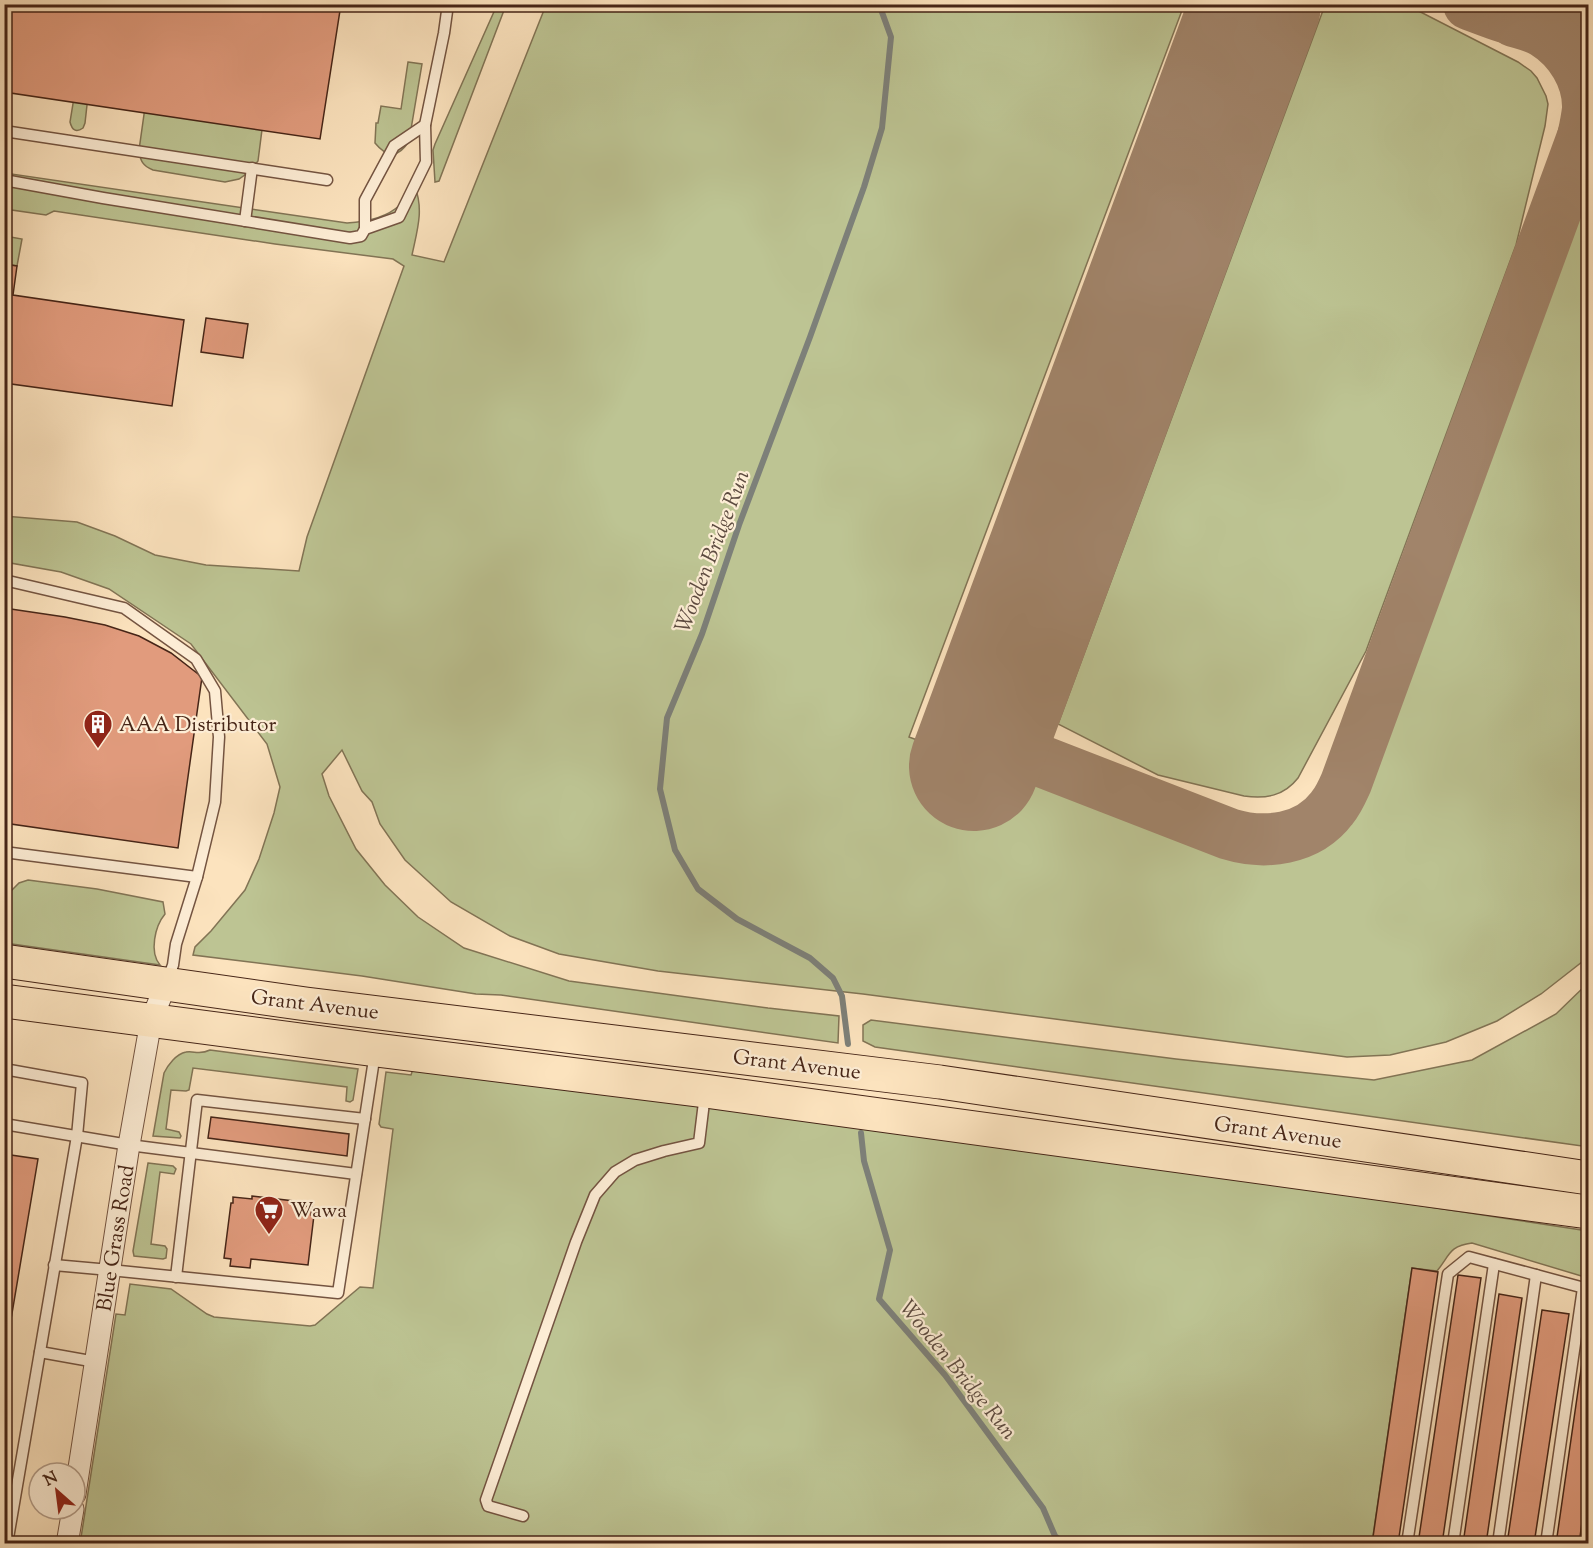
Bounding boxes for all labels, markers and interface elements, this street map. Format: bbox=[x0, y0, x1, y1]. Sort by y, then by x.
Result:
water label: Wooden Bridge Run bbox=[668, 466, 760, 638]
building icon: AAA Distributor bbox=[82, 708, 114, 750]
place label: AAA Distributor bbox=[119, 711, 277, 741]
street label: Grant Avenue bbox=[249, 983, 380, 1029]
street label: Grant Avenue bbox=[731, 1043, 862, 1089]
street label: Grant Avenue bbox=[1212, 1110, 1344, 1158]
street label: Blue Grass Road bbox=[91, 1163, 143, 1314]
supermarket icon: Wawa bbox=[253, 1194, 285, 1236]
place label: Wawa bbox=[290, 1197, 347, 1227]
water label: Wooden Bridge Run bbox=[890, 1294, 1023, 1448]
north arrow bbox=[27, 1461, 87, 1521]
text: N bbox=[40, 1467, 62, 1493]

